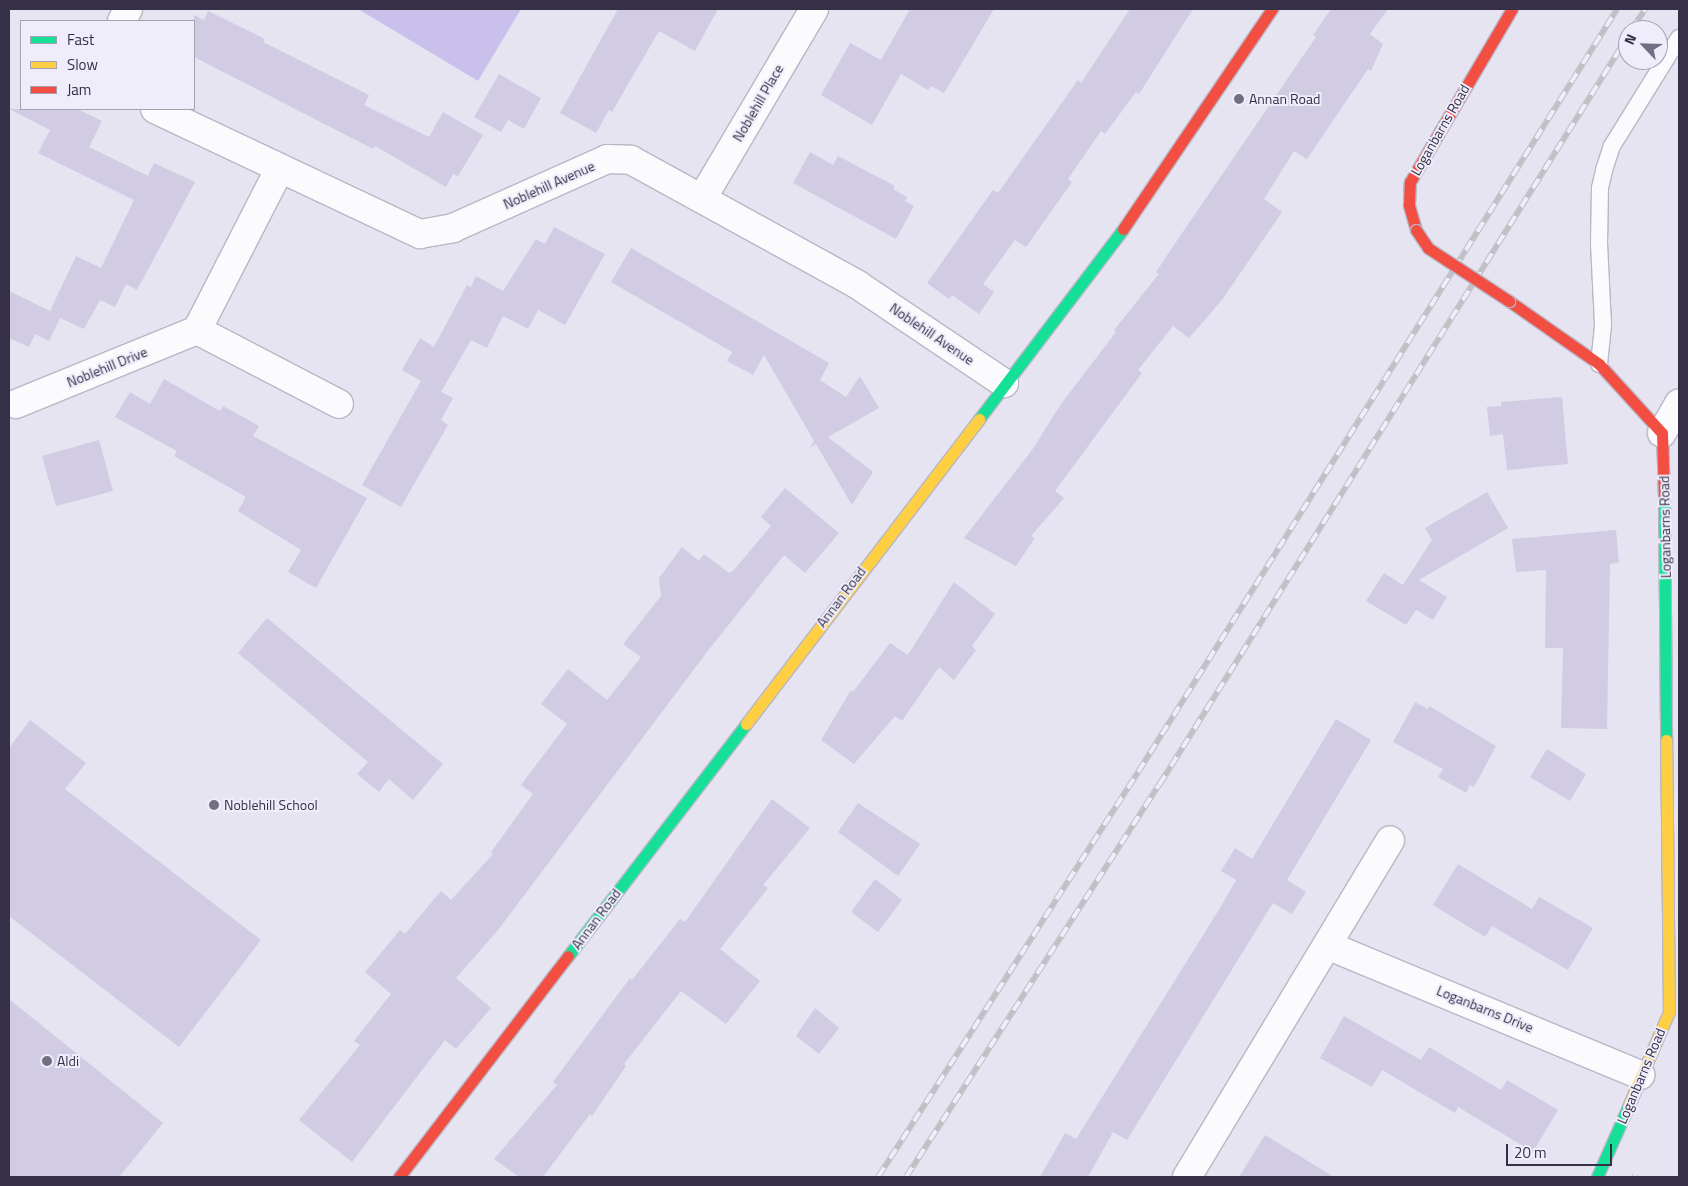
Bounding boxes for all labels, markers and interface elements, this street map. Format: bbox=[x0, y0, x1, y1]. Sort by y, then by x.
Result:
legend bbox=[20, 20, 195, 110]
north arrow bbox=[1618, 20, 1668, 70]
text: Fast bbox=[67, 28, 94, 51]
text: N bbox=[1618, 30, 1641, 48]
text: Slow bbox=[67, 53, 98, 76]
street label: Noblehill Place bbox=[729, 61, 787, 145]
text: Jam bbox=[67, 78, 91, 101]
street label: Loganbarns Road bbox=[1407, 81, 1473, 179]
place label: Annan Road bbox=[1249, 91, 1320, 107]
marker: Annan Road bbox=[1233, 93, 1245, 105]
street label: Noblehill Avenue bbox=[501, 157, 597, 213]
street label: Noblehill Avenue bbox=[887, 300, 977, 368]
street label: Noblehill Drive bbox=[64, 343, 150, 391]
street label: Loganbarns Road bbox=[1656, 476, 1674, 578]
street label: Annan Road bbox=[813, 563, 869, 631]
place label: Noblehill School bbox=[224, 797, 318, 813]
marker: Noblehill School bbox=[208, 799, 220, 811]
street label: Annan Road bbox=[568, 885, 624, 953]
street label: Loganbarns Drive bbox=[1434, 982, 1536, 1036]
street label: Loganbarns Road bbox=[1613, 1026, 1669, 1126]
place label: Aldi bbox=[57, 1053, 79, 1069]
marker: Aldi bbox=[41, 1055, 53, 1067]
scale bar bbox=[1508, 1134, 1614, 1166]
text: 20 m bbox=[1514, 1141, 1547, 1164]

